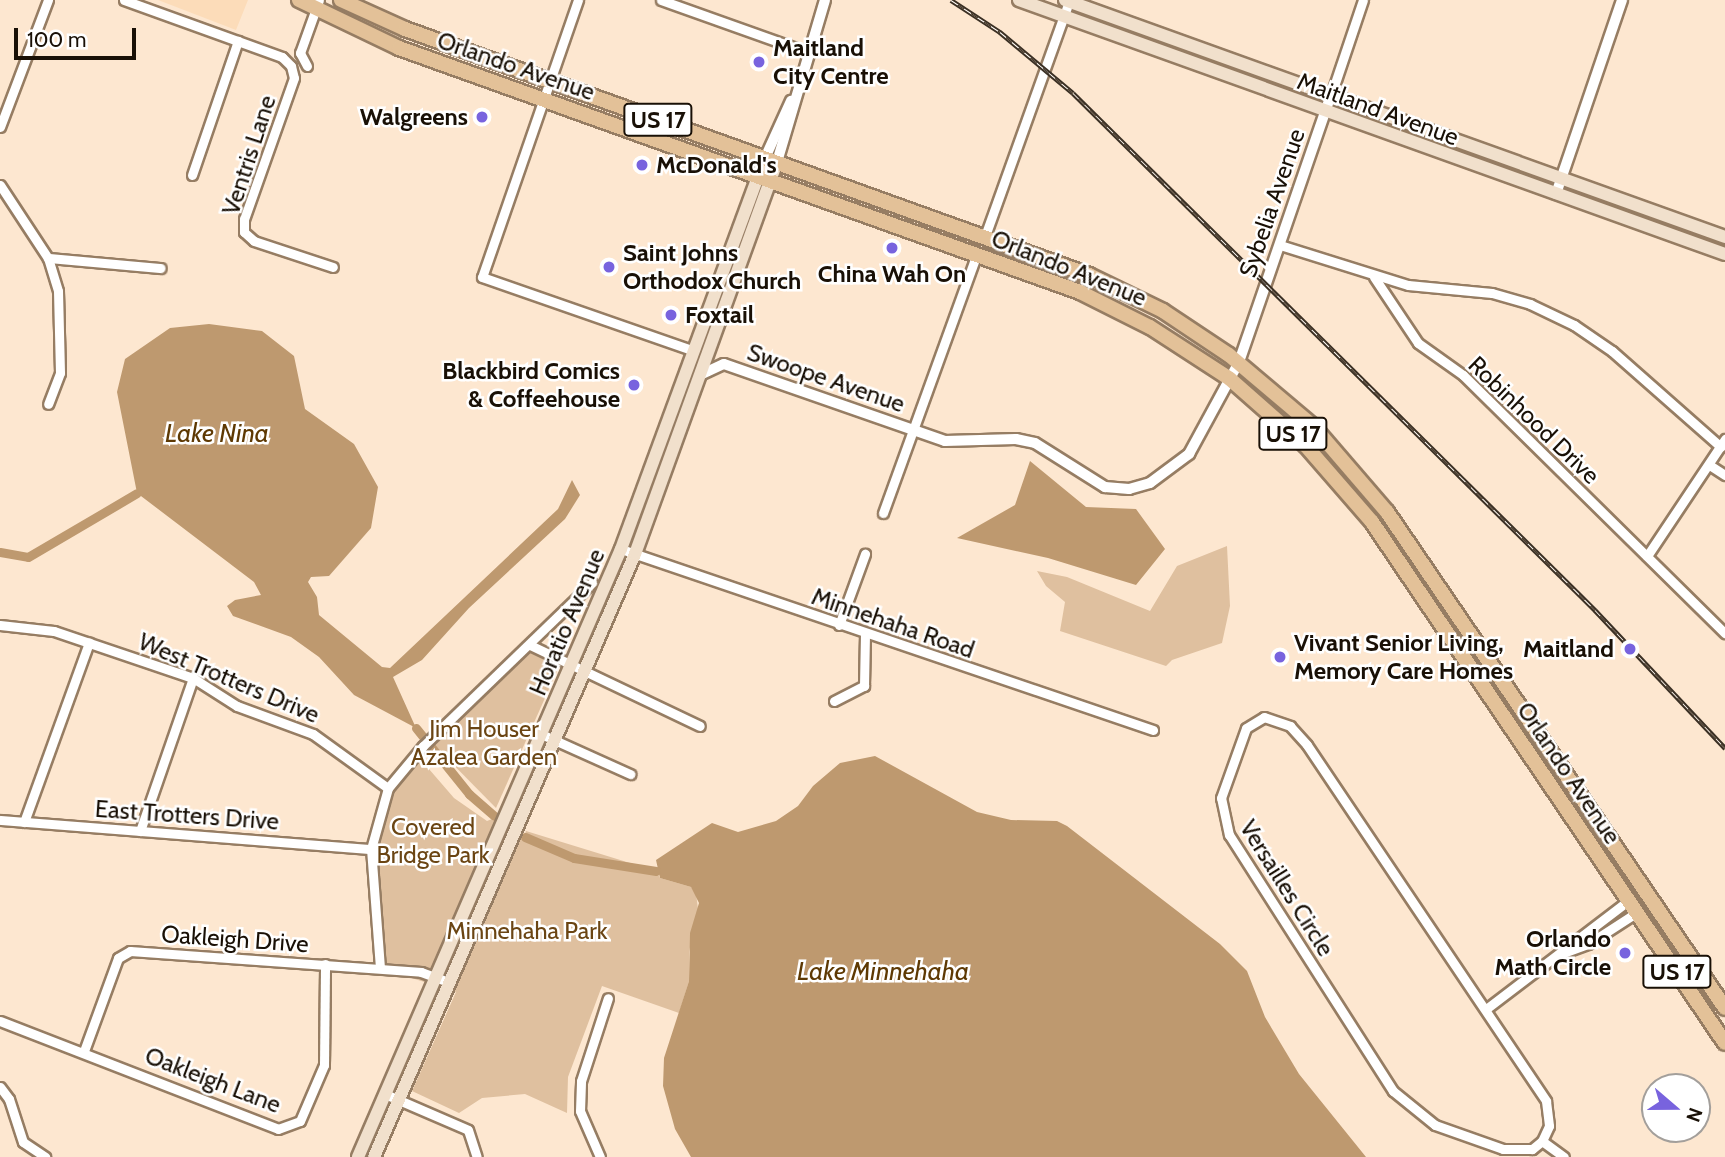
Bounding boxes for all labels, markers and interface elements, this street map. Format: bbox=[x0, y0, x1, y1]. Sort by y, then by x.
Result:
scale bar bbox=[18, 14, 140, 58]
street label: Orlando Avenue bbox=[434, 26, 598, 106]
text: 100 m bbox=[27, 27, 86, 52]
place label: Maitland City Centre bbox=[773, 34, 889, 90]
marker: Maitland City Centre bbox=[751, 54, 767, 70]
street label: Maitland Avenue bbox=[1293, 66, 1463, 152]
street label: Ventris Lane bbox=[216, 92, 282, 218]
road number: US 17 bbox=[623, 100, 693, 140]
place label: Walgreens bbox=[360, 103, 468, 131]
marker: Walgreens bbox=[474, 109, 490, 125]
street label: Sybelia Avenue bbox=[1233, 125, 1311, 281]
place label: McDonald's bbox=[656, 151, 777, 179]
marker: McDonald's bbox=[634, 157, 650, 173]
street label: Orlando Avenue bbox=[987, 224, 1151, 312]
place label: Saint Johns Orthodox Church bbox=[623, 239, 801, 295]
marker: China Wah On bbox=[884, 240, 900, 256]
marker: Saint Johns Orthodox Church bbox=[601, 259, 617, 275]
place label: China Wah On bbox=[818, 260, 966, 288]
place label: Foxtail bbox=[685, 301, 754, 329]
marker: Foxtail bbox=[663, 307, 679, 323]
street label: Swoope Avenue bbox=[744, 338, 908, 418]
street label: Robinhood Drive bbox=[1462, 350, 1606, 490]
place label: Blackbird Comics & Coffeehouse bbox=[442, 357, 620, 413]
marker: Blackbird Comics & Coffeehouse bbox=[626, 377, 642, 393]
road number: US 17 bbox=[1258, 414, 1328, 454]
water label: Lake Nina bbox=[165, 418, 269, 450]
street label: Horatio Avenue bbox=[523, 544, 611, 700]
street label: Minnehaha Road bbox=[808, 582, 978, 664]
street label: West Trotters Drive bbox=[134, 627, 324, 729]
place label: Vivant Senior Living, Memory Care Homes bbox=[1294, 629, 1513, 685]
place label: Maitland bbox=[1523, 635, 1614, 663]
marker: Maitland bbox=[1620, 639, 1640, 659]
marker: Vivant Senior Living, Memory Care Homes bbox=[1272, 649, 1288, 665]
street label: Orlando Avenue bbox=[1511, 697, 1627, 849]
park label: Jim Houser Azalea Garden bbox=[411, 715, 557, 771]
street label: East Trotters Drive bbox=[94, 794, 280, 836]
park label: Covered Bridge Park bbox=[376, 813, 490, 869]
street label: Versailles Circle bbox=[1234, 815, 1340, 961]
park label: Minnehaha Park bbox=[446, 917, 608, 945]
street label: Oakleigh Drive bbox=[160, 919, 310, 959]
place label: Orlando Math Circle bbox=[1494, 925, 1611, 981]
marker: Orlando Math Circle bbox=[1617, 945, 1633, 961]
road number: US 17 bbox=[1642, 953, 1712, 992]
water label: Lake Minnehaha bbox=[797, 956, 969, 988]
street label: Oakleigh Lane bbox=[141, 1041, 285, 1119]
north arrow bbox=[1641, 1073, 1711, 1143]
text: N bbox=[1681, 1104, 1707, 1125]

